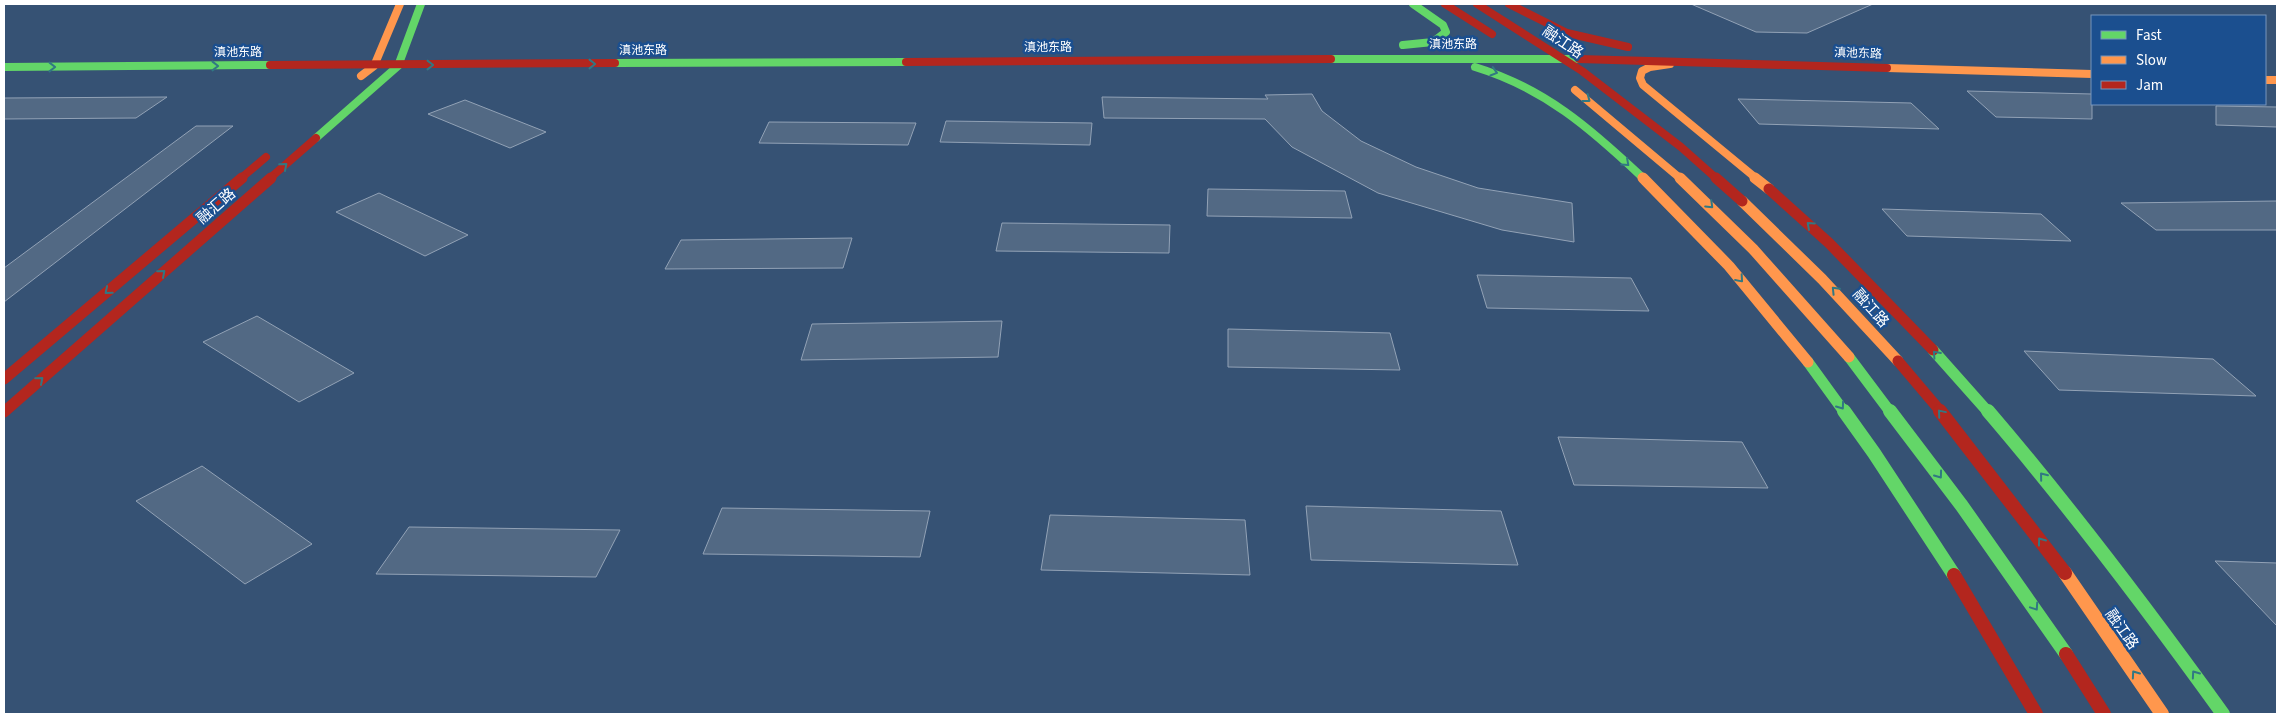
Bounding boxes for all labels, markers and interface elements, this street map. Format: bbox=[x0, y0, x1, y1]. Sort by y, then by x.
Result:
legend bbox=[2091, 15, 2266, 105]
street label: 融江路 bbox=[1538, 21, 1587, 64]
text: Fast bbox=[2136, 25, 2162, 46]
street label: 滇池东路 bbox=[1429, 36, 1477, 53]
street label: 滇池东路 bbox=[1024, 39, 1072, 56]
street label: 滇池东路 bbox=[619, 42, 667, 59]
street label: 滇池东路 bbox=[214, 44, 262, 61]
street label: 滇池东路 bbox=[1834, 44, 1882, 63]
text: Slow bbox=[2136, 50, 2167, 71]
one-way arrow bbox=[589, 59, 597, 69]
one-way arrow bbox=[426, 60, 434, 70]
one-way arrow bbox=[212, 61, 219, 71]
one-way arrow bbox=[49, 62, 57, 72]
one-way arrow bbox=[1489, 66, 1498, 76]
text: Jam bbox=[2136, 75, 2163, 96]
one-way arrow bbox=[1581, 93, 1591, 102]
one-way arrow bbox=[1621, 157, 1630, 166]
one-way arrow bbox=[279, 162, 288, 171]
street label: 融汇路 bbox=[192, 184, 240, 229]
one-way arrow bbox=[1704, 199, 1713, 208]
one-way arrow bbox=[1806, 222, 1815, 231]
one-way arrow bbox=[157, 270, 166, 279]
one-way arrow bbox=[1734, 273, 1743, 282]
street label: 融江路 bbox=[1848, 285, 1893, 332]
one-way arrow bbox=[104, 286, 113, 295]
one-way arrow bbox=[1832, 287, 1841, 296]
one-way arrow bbox=[1933, 350, 1942, 359]
one-way arrow bbox=[35, 377, 44, 386]
one-way arrow bbox=[1835, 400, 1844, 410]
one-way arrow bbox=[1938, 410, 1947, 419]
one-way arrow bbox=[1934, 469, 1942, 478]
one-way arrow bbox=[2040, 473, 2048, 482]
one-way arrow bbox=[2038, 537, 2048, 546]
one-way arrow bbox=[2029, 601, 2038, 610]
street label: 融江路 bbox=[2100, 605, 2143, 654]
one-way arrow bbox=[2132, 670, 2141, 679]
one-way arrow bbox=[2192, 670, 2201, 680]

